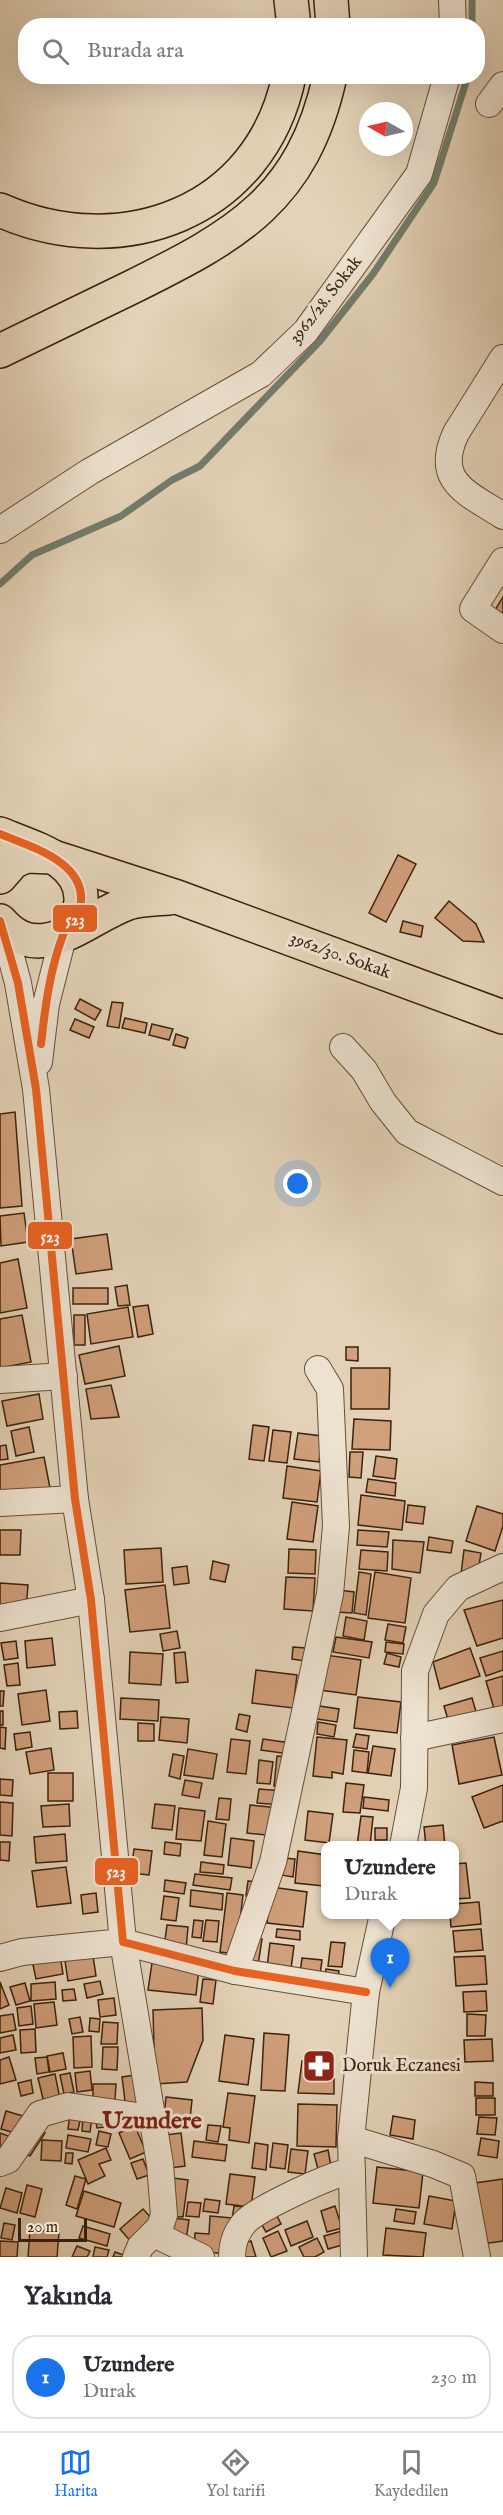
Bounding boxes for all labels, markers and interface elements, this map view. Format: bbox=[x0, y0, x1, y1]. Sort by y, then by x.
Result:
search box bbox=[18, 18, 485, 84]
icon: search bbox=[39, 35, 72, 68]
text: Burada ara bbox=[87, 37, 184, 65]
north arrow bbox=[359, 102, 413, 156]
street label: 3962/28. Sokak bbox=[284, 251, 368, 349]
line badge: 523 bbox=[52, 904, 98, 933]
text: 523 bbox=[65, 911, 85, 931]
street label: 3962/30. Sokak bbox=[286, 927, 394, 985]
your location bbox=[283, 1169, 312, 1198]
line badge: 523 bbox=[27, 1221, 73, 1250]
text: 523 bbox=[40, 1228, 60, 1248]
popup bbox=[321, 1841, 459, 1919]
text: Uzundere bbox=[344, 1854, 436, 1882]
line badge: 523 bbox=[94, 1857, 139, 1886]
text: 523 bbox=[106, 1863, 126, 1883]
text: Durak bbox=[344, 1882, 397, 1907]
pin: 1 bbox=[370, 1938, 410, 1988]
pharmacy icon: Doruk Eczanesi bbox=[301, 2048, 337, 2084]
place label: Doruk Eczanesi bbox=[342, 2055, 461, 2078]
district label: Uzundere bbox=[101, 2106, 202, 2137]
scale bar bbox=[18, 2215, 87, 2242]
text: 20 m bbox=[27, 2218, 58, 2238]
text: Yakında bbox=[24, 2280, 112, 2313]
text: Uzundere bbox=[83, 2351, 174, 2379]
text: 1 bbox=[42, 2365, 49, 2390]
text: 230 m bbox=[431, 2365, 477, 2390]
text: Durak bbox=[83, 2379, 136, 2404]
tab: Harita bbox=[54, 2446, 98, 2502]
tab: Yol tarifi bbox=[206, 2446, 265, 2502]
tab: Kaydedilen bbox=[374, 2446, 449, 2502]

